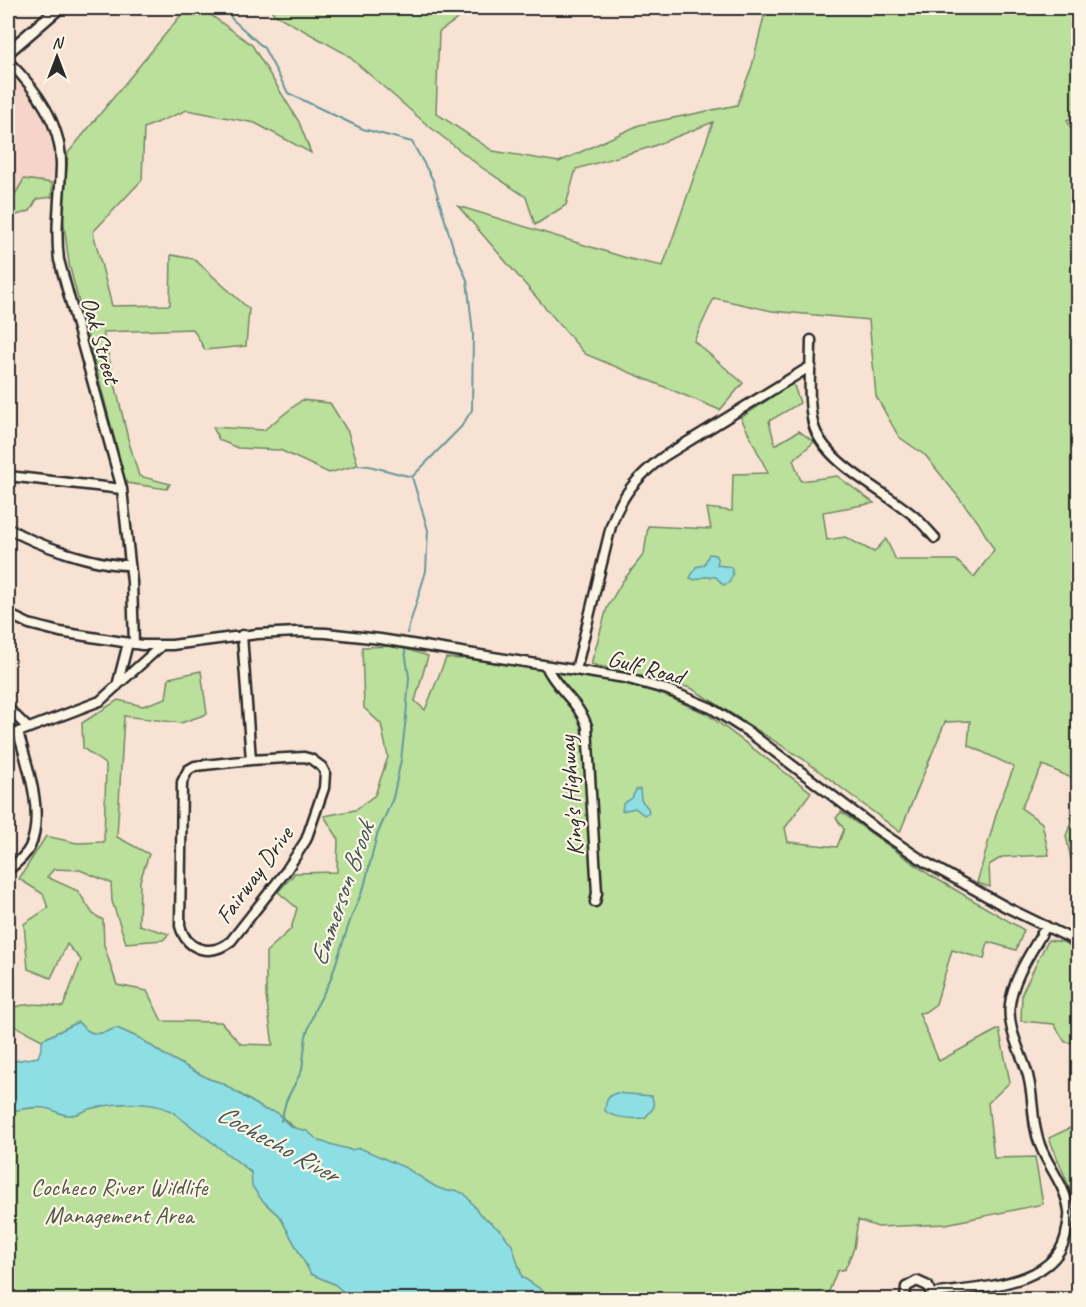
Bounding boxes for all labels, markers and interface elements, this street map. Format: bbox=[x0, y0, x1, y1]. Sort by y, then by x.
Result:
north arrow bbox=[27, 27, 87, 87]
text: N bbox=[52, 33, 65, 53]
street label: Oak Street bbox=[74, 293, 128, 389]
street label: Gulf Road bbox=[605, 643, 691, 692]
street label: King's Highway bbox=[552, 733, 590, 857]
water label: Emmerson Brook bbox=[302, 814, 383, 970]
street label: Fairway Drive bbox=[209, 819, 301, 930]
water label: Cochecho River bbox=[211, 1097, 348, 1192]
park label: Cocheco River Wildlife Management Area bbox=[31, 1172, 210, 1230]

